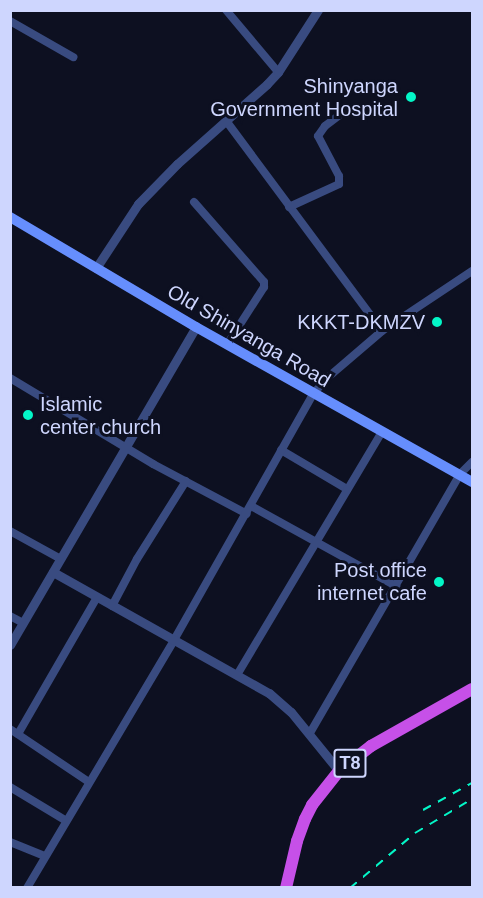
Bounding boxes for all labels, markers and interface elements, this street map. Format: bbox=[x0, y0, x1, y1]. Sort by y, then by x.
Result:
place label: Shinyanga Government Hospital bbox=[210, 74, 398, 121]
marker: Shinyanga Government Hospital bbox=[402, 88, 420, 106]
street label: Old Shinyanga Road bbox=[163, 279, 335, 393]
place label: KKKT-DKMZV bbox=[297, 310, 425, 334]
marker: KKKT-DKMZV bbox=[430, 315, 444, 329]
place label: Islamic center church bbox=[40, 392, 161, 439]
marker: Islamic center church bbox=[21, 408, 35, 422]
place label: Post office internet cafe bbox=[317, 558, 427, 605]
marker: Post office internet cafe bbox=[432, 575, 446, 589]
road number: T8 bbox=[332, 748, 368, 778]

